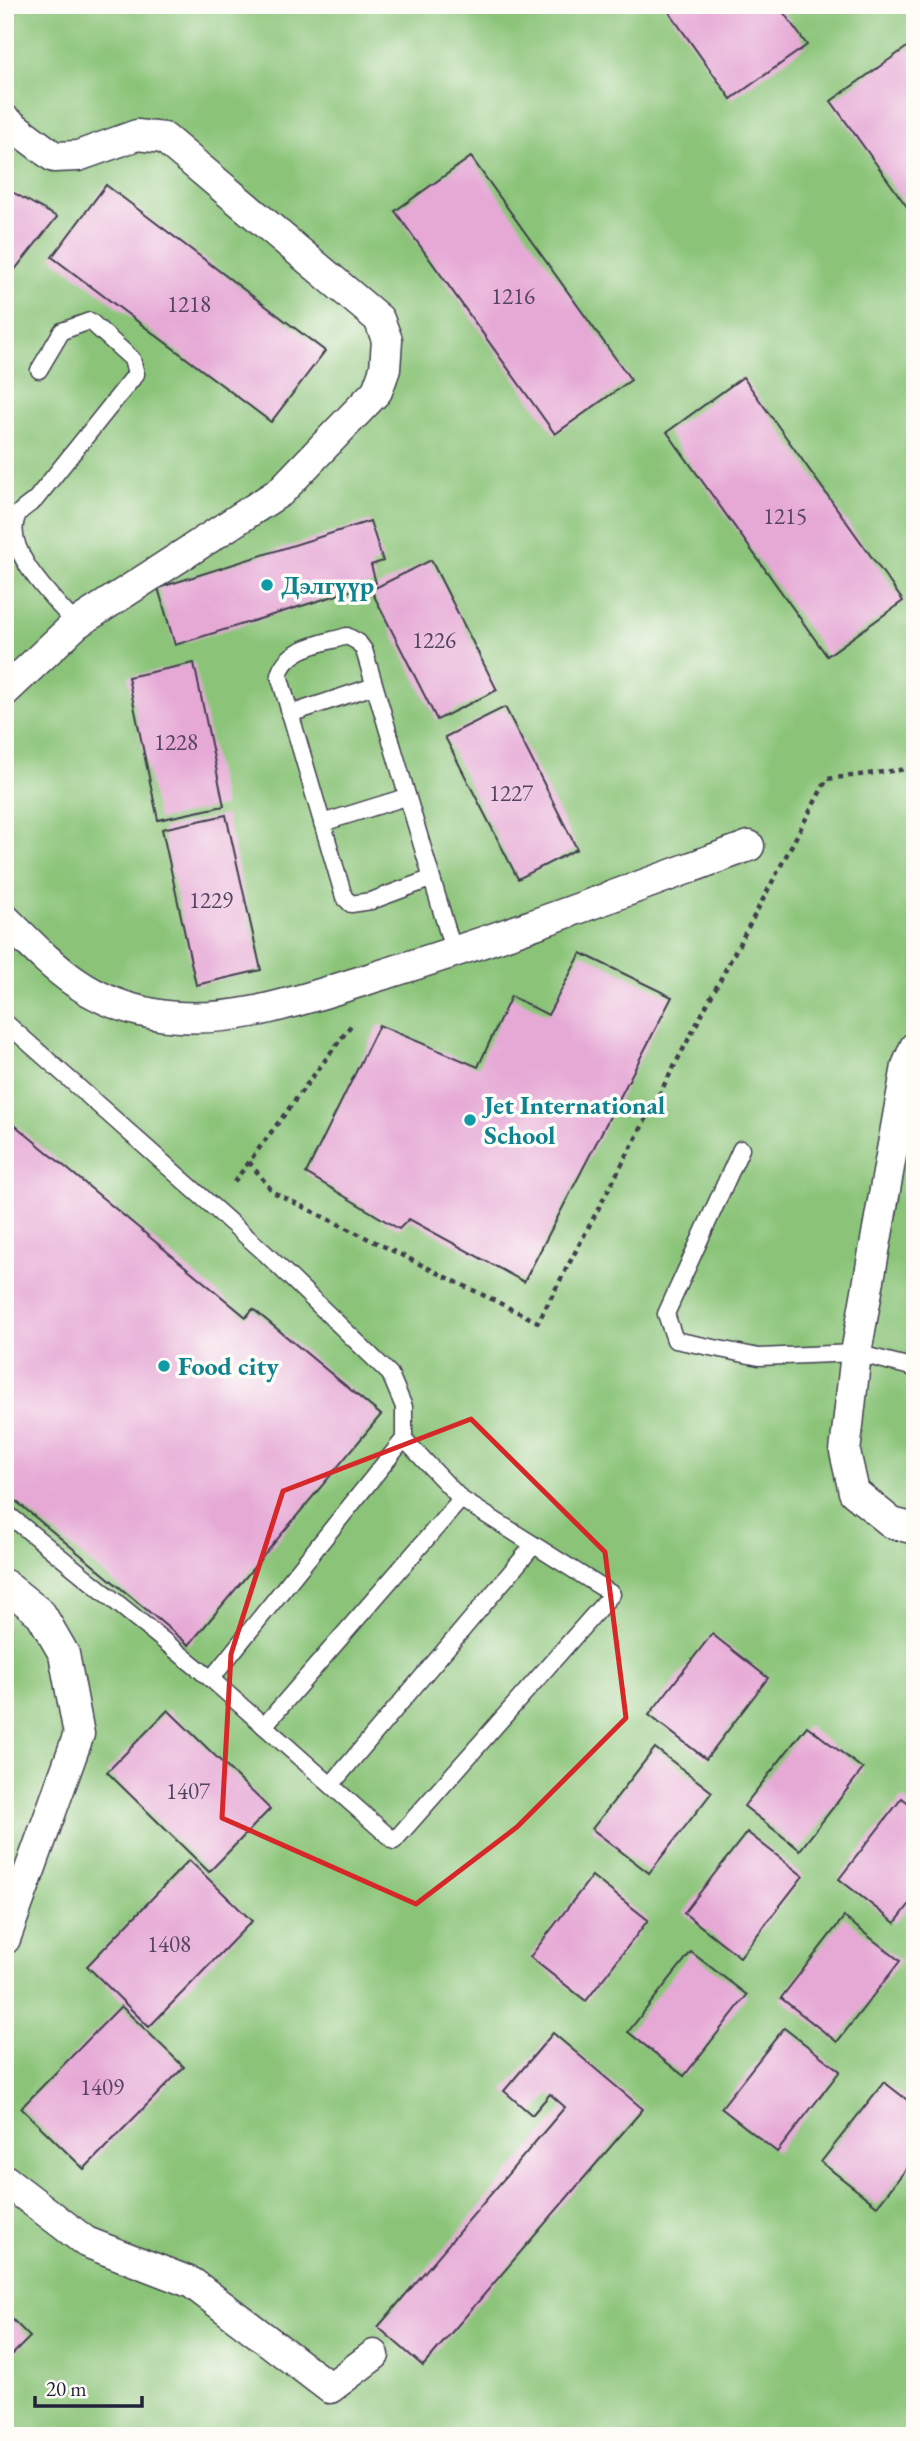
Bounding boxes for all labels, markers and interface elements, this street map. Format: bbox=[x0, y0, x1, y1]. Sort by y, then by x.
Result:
house number: 1216 bbox=[491, 281, 535, 311]
house number: 1218 bbox=[167, 289, 211, 319]
house number: 1215 bbox=[763, 501, 807, 531]
place label: Дэлгүүр bbox=[281, 568, 374, 602]
marker: Дэлгүүр bbox=[259, 577, 275, 593]
house number: 1226 bbox=[412, 625, 456, 655]
house number: 1228 bbox=[154, 727, 198, 757]
house number: 1227 bbox=[489, 778, 534, 808]
house number: 1229 bbox=[189, 885, 233, 915]
place label: Jet International School bbox=[481, 1088, 665, 1152]
marker: Jet International School bbox=[462, 1112, 478, 1128]
place label: Food city bbox=[178, 1349, 279, 1383]
marker: Food city bbox=[156, 1358, 172, 1374]
house number: 1407 bbox=[166, 1776, 211, 1806]
house number: 1408 bbox=[147, 1929, 191, 1959]
house number: 1409 bbox=[80, 2072, 124, 2102]
scale bar bbox=[35, 2364, 142, 2408]
text: 20 m bbox=[46, 2375, 87, 2402]

